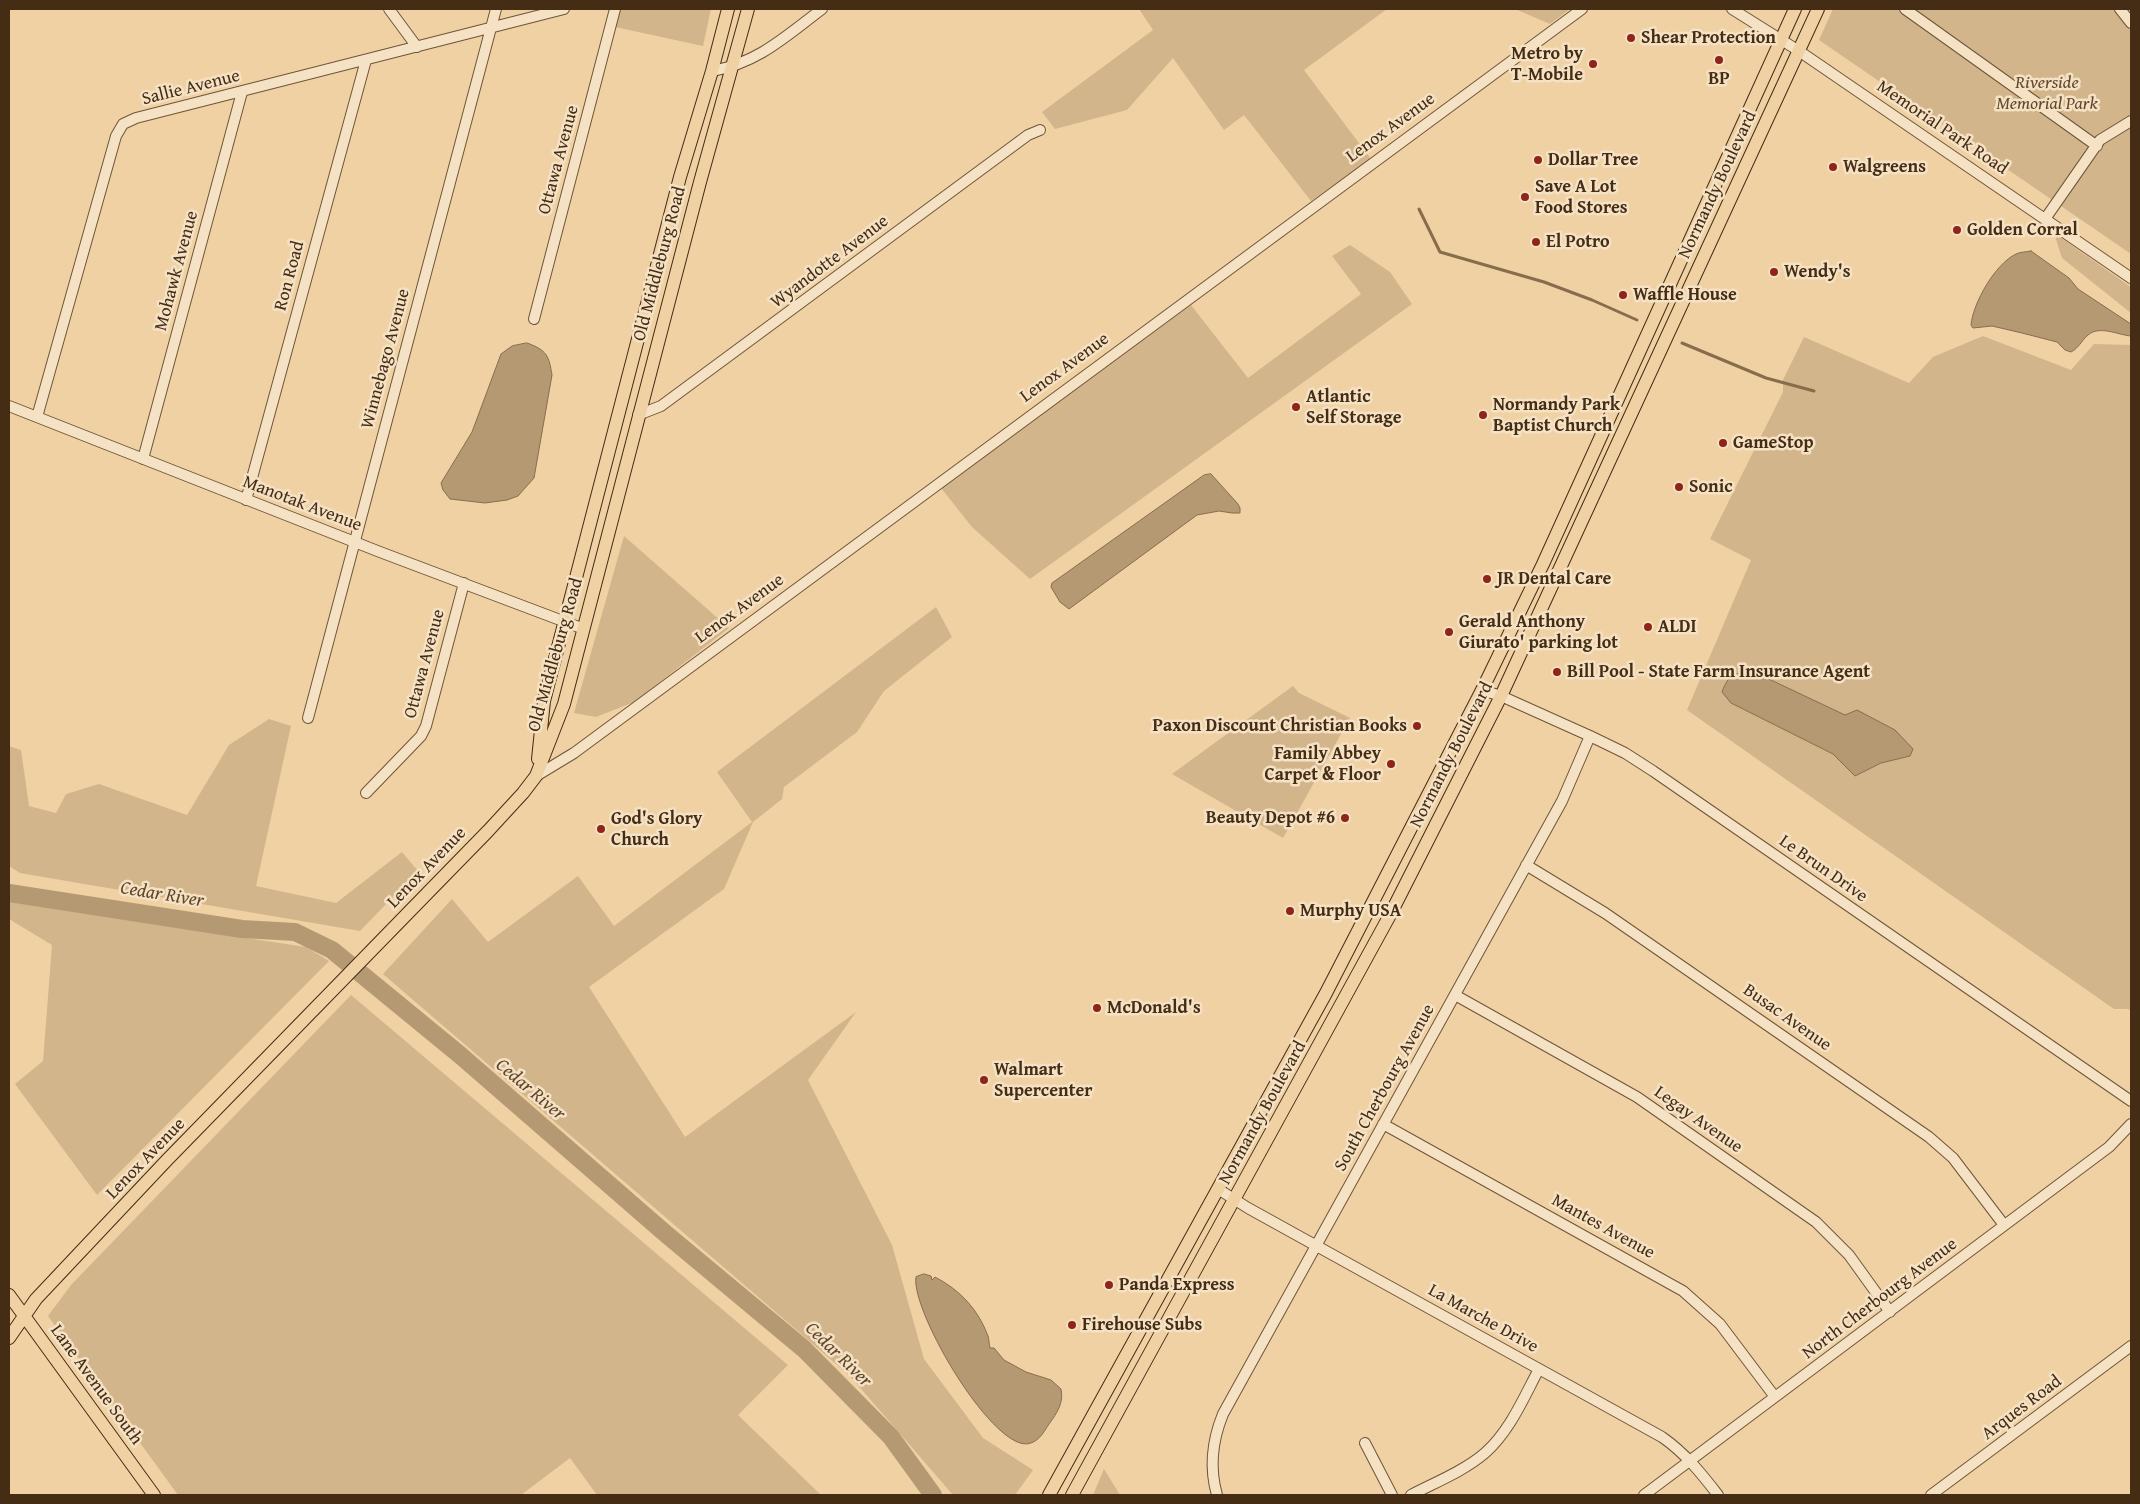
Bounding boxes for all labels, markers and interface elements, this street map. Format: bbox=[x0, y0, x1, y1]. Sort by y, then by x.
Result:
place label: Shear Protection bbox=[1641, 27, 1776, 49]
marker: Shear Protection bbox=[1625, 32, 1637, 44]
place label: Metro by T-Mobile bbox=[1511, 43, 1583, 86]
marker: BP bbox=[1713, 54, 1725, 66]
marker: Metro by T-Mobile bbox=[1587, 58, 1599, 70]
street label: Sallie Avenue bbox=[140, 65, 242, 111]
place label: BP bbox=[1708, 68, 1730, 90]
park label: Riverside Memorial Park bbox=[1996, 72, 2098, 115]
street label: Memorial Park Road bbox=[1872, 76, 2012, 180]
street label: Lenox Avenue bbox=[1342, 89, 1440, 167]
street label: Ottawa Avenue bbox=[534, 103, 584, 217]
street label: Normandy Boulevard bbox=[1674, 108, 1762, 262]
place label: Dollar Tree bbox=[1548, 149, 1638, 171]
marker: Dollar Tree bbox=[1532, 154, 1544, 166]
place label: Walgreens bbox=[1843, 156, 1926, 178]
marker: Walgreens bbox=[1827, 161, 1839, 173]
place label: Save A Lot Food Stores bbox=[1535, 176, 1627, 218]
street label: Old Middleburg Road bbox=[629, 184, 691, 344]
marker: Save A Lot Food Stores bbox=[1519, 191, 1531, 203]
street label: Mohawk Avenue bbox=[151, 209, 203, 333]
street label: Wyandotte Avenue bbox=[767, 211, 893, 313]
place label: Golden Corral bbox=[1967, 219, 2078, 241]
marker: Golden Corral bbox=[1951, 224, 1963, 236]
place label: El Potro bbox=[1546, 231, 1610, 253]
marker: El Potro bbox=[1530, 236, 1542, 248]
street label: Ron Road bbox=[270, 239, 310, 313]
place label: Wendy's bbox=[1784, 261, 1850, 283]
marker: Wendy's bbox=[1768, 266, 1780, 278]
place label: Waffle House bbox=[1633, 284, 1737, 306]
street label: Winnebago Avenue bbox=[357, 287, 415, 431]
marker: Waffle House bbox=[1617, 289, 1629, 301]
street label: Lenox Avenue bbox=[1016, 329, 1114, 407]
place label: Atlantic Self Storage bbox=[1306, 386, 1402, 428]
place label: Normandy Park Baptist Church bbox=[1493, 394, 1620, 436]
marker: Atlantic Self Storage bbox=[1290, 401, 1302, 413]
marker: Normandy Park Baptist Church bbox=[1477, 409, 1489, 421]
place label: GameStop bbox=[1733, 432, 1814, 454]
marker: GameStop bbox=[1717, 437, 1729, 449]
street label: Manotak Avenue bbox=[239, 471, 365, 537]
place label: Sonic bbox=[1689, 476, 1733, 498]
marker: Sonic bbox=[1673, 481, 1685, 493]
place label: JR Dental Care bbox=[1497, 568, 1611, 590]
street label: Lenox Avenue bbox=[691, 570, 789, 648]
marker: JR Dental Care bbox=[1481, 573, 1493, 585]
street label: Old Middleburg Road bbox=[524, 576, 588, 734]
street label: Ottawa Avenue bbox=[400, 607, 450, 721]
place label: Gerald Anthony Giurato' parking lot bbox=[1459, 611, 1618, 654]
place label: ALDI bbox=[1658, 616, 1697, 638]
marker: ALDI bbox=[1642, 621, 1654, 633]
marker: Gerald Anthony Giurato' parking lot bbox=[1443, 626, 1455, 638]
place label: Bill Pool - State Farm Insurance Agent bbox=[1567, 661, 1870, 683]
marker: Bill Pool - State Farm Insurance Agent bbox=[1551, 666, 1563, 678]
street label: Normandy Boulevard bbox=[1406, 678, 1498, 832]
place label: Paxon Discount Christian Books bbox=[1152, 715, 1407, 737]
marker: Paxon Discount Christian Books bbox=[1411, 720, 1423, 732]
place label: Family Abbey Carpet & Floor bbox=[1265, 743, 1381, 786]
marker: Family Abbey Carpet & Floor bbox=[1385, 758, 1397, 770]
place label: Beauty Depot #6 bbox=[1206, 807, 1335, 829]
place label: God's Glory Church bbox=[611, 808, 702, 851]
marker: Beauty Depot #6 bbox=[1339, 812, 1351, 824]
street label: Lenox Avenue bbox=[383, 823, 471, 913]
marker: God's Glory Church bbox=[595, 823, 607, 835]
street label: Le Brun Drive bbox=[1775, 831, 1871, 907]
water label: Cedar River bbox=[119, 877, 205, 913]
place label: Murphy USA bbox=[1300, 900, 1401, 922]
marker: Murphy USA bbox=[1284, 905, 1296, 917]
street label: Busac Avenue bbox=[1739, 980, 1835, 1056]
place label: McDonald's bbox=[1107, 997, 1201, 1019]
street label: South Cherbourg Avenue bbox=[1330, 1001, 1440, 1175]
marker: McDonald's bbox=[1091, 1002, 1103, 1014]
street label: Normandy Boulevard bbox=[1215, 1037, 1311, 1189]
water label: Cedar River bbox=[490, 1054, 570, 1126]
place label: Walmart Supercenter bbox=[994, 1059, 1093, 1102]
marker: Walmart Supercenter bbox=[978, 1074, 990, 1086]
street label: Legay Avenue bbox=[1650, 1082, 1746, 1158]
street label: Lenox Avenue bbox=[102, 1114, 190, 1204]
street label: Mantes Avenue bbox=[1548, 1190, 1658, 1264]
street label: North Cherbourg Avenue bbox=[1798, 1234, 1962, 1364]
place label: Panda Express bbox=[1119, 1274, 1235, 1296]
marker: Panda Express bbox=[1103, 1279, 1115, 1291]
street label: La Marche Drive bbox=[1424, 1280, 1542, 1358]
place label: Firehouse Subs bbox=[1082, 1314, 1202, 1336]
water label: Cedar River bbox=[800, 1318, 876, 1392]
marker: Firehouse Subs bbox=[1066, 1319, 1078, 1331]
street label: Lane Avenue South bbox=[45, 1321, 147, 1449]
street label: Arques Road bbox=[1978, 1371, 2066, 1445]

